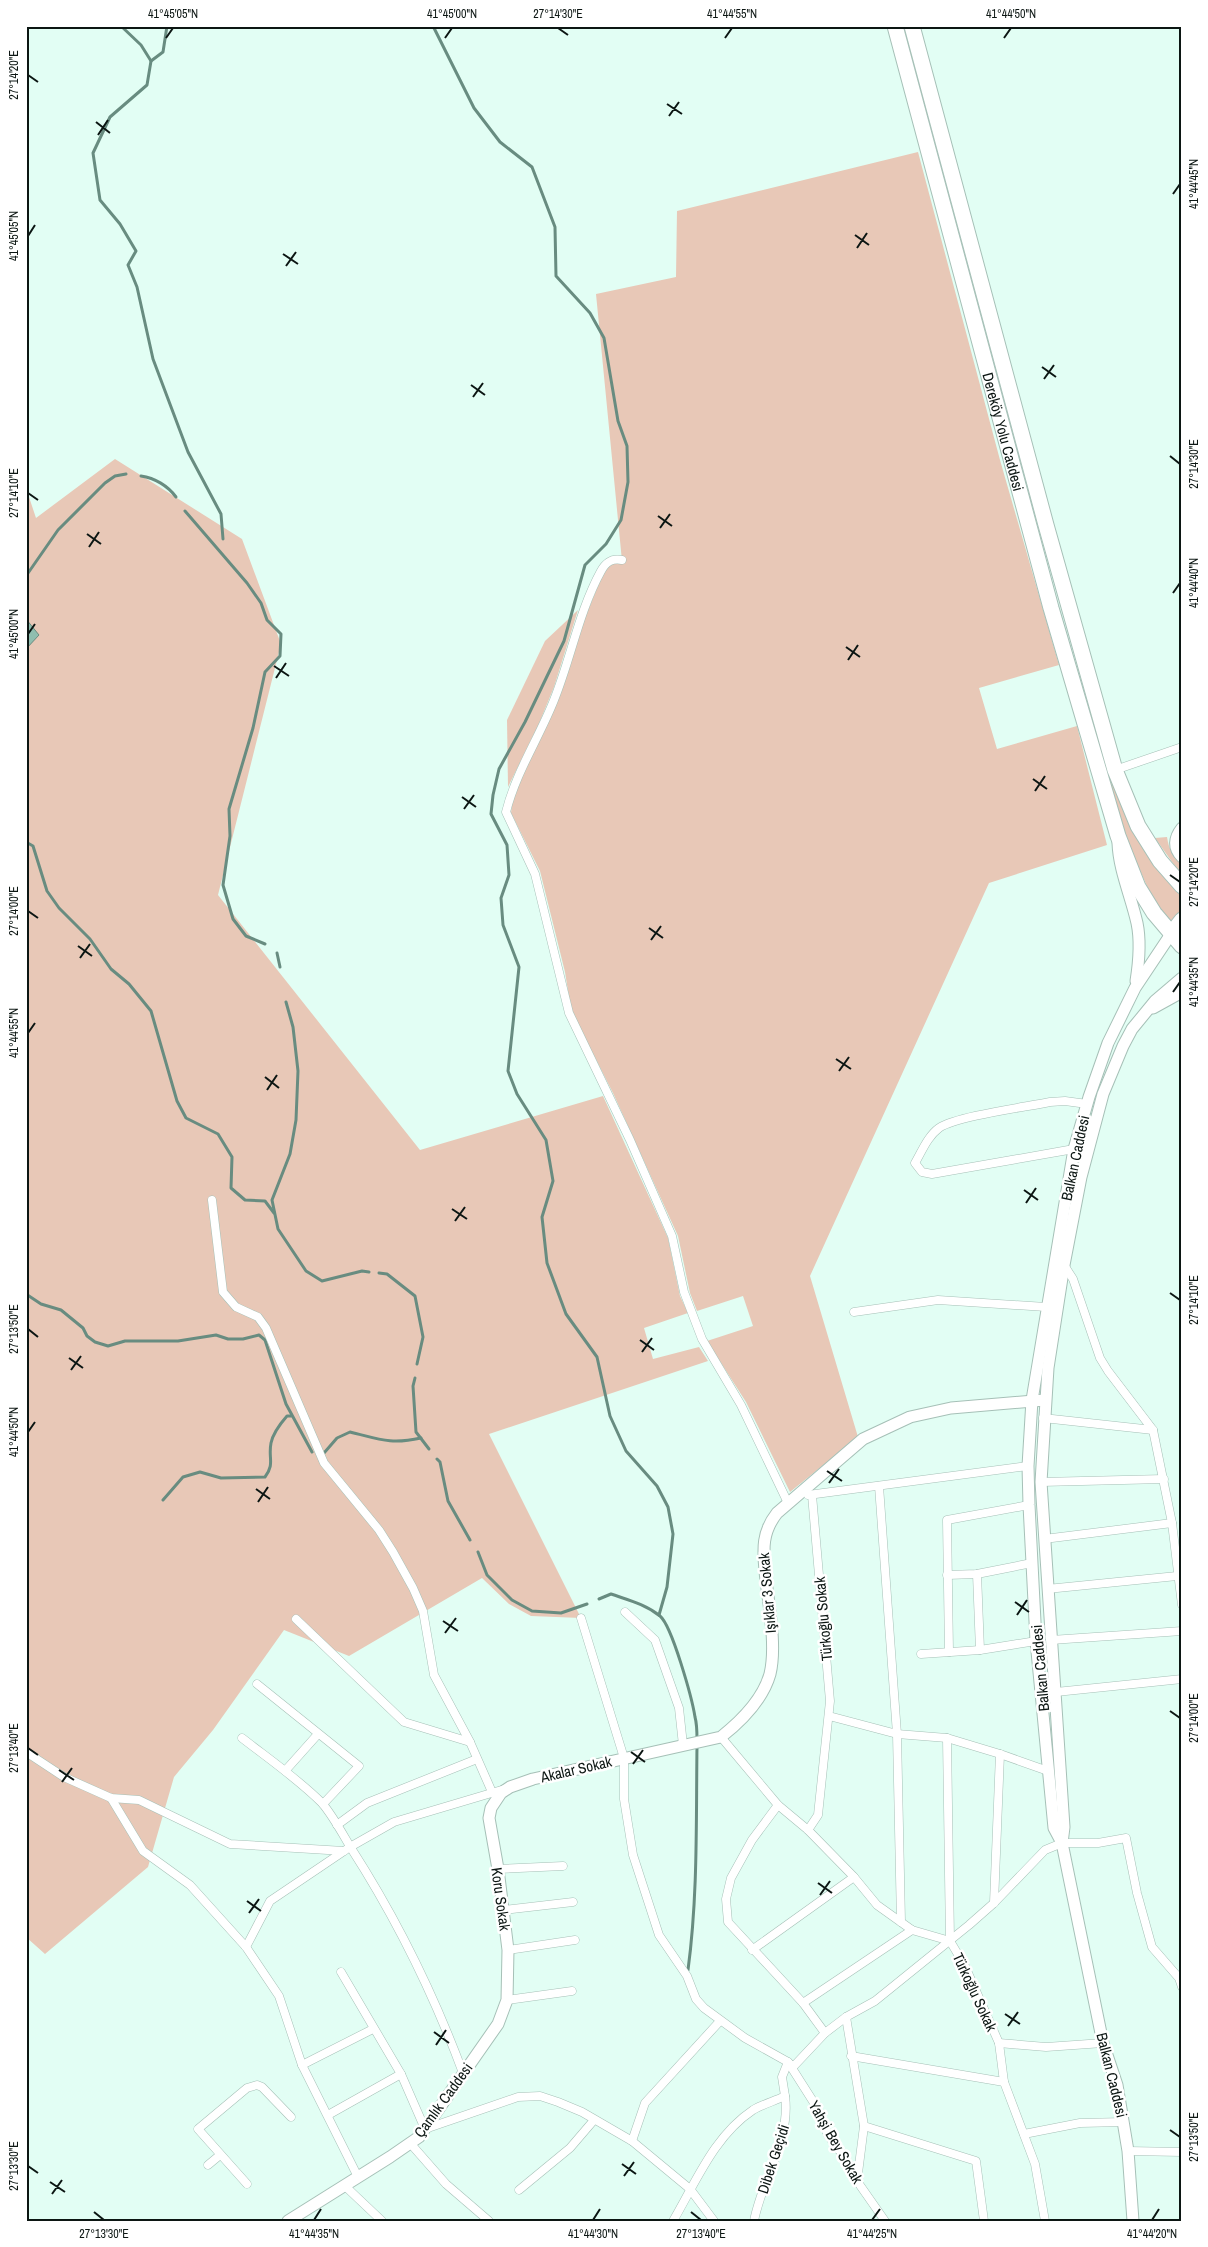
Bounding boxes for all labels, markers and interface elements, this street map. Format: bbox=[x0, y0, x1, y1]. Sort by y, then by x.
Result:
text: 41°45'05"N bbox=[148, 6, 198, 22]
text: 41°45'00"N bbox=[427, 6, 477, 22]
text: 27°14'30"E bbox=[533, 6, 583, 22]
text: 41°44'55"N bbox=[707, 6, 757, 22]
text: 41°44'50"N bbox=[986, 6, 1036, 22]
text: 27°14'20"E bbox=[6, 50, 22, 100]
text: 41°44'45"N bbox=[1186, 159, 1202, 209]
text: 41°45'05"N bbox=[6, 211, 22, 261]
street label: Dereköy Yolu Caddesi bbox=[978, 370, 1030, 493]
text: 27°14'30"E bbox=[1186, 439, 1202, 489]
text: 27°14'10"E bbox=[6, 468, 22, 518]
text: 41°44'40"N bbox=[1186, 558, 1202, 608]
text: 41°45'00"N bbox=[6, 609, 22, 659]
text: 27°14'20"E bbox=[1186, 857, 1202, 907]
text: 27°14'00"E bbox=[6, 886, 22, 936]
text: 41°44'35"N bbox=[1186, 957, 1202, 1007]
text: 41°44'55"N bbox=[6, 1008, 22, 1058]
street label: Balkan Caddesi bbox=[1056, 1113, 1094, 1203]
text: 27°14'10"E bbox=[1186, 1275, 1202, 1325]
text: 27°13'50"E bbox=[6, 1304, 22, 1354]
text: 41°44'50"N bbox=[6, 1407, 22, 1457]
street label: Işıklar 3 Sokak bbox=[753, 1551, 781, 1634]
street label: Türkoğlu Sokak bbox=[809, 1575, 837, 1662]
street label: Balkan Caddesi bbox=[1026, 1624, 1054, 1712]
text: 27°14'00"E bbox=[1186, 1693, 1202, 1743]
text: 27°13'40"E bbox=[6, 1723, 22, 1773]
street label: Akalar Sokak bbox=[537, 1750, 614, 1788]
street label: Koru Sokak bbox=[486, 1866, 516, 1933]
street label: Türkoğlu Sokak bbox=[948, 1949, 1003, 2035]
street label: Balkan Caddesi bbox=[1091, 2030, 1133, 2120]
street label: Çamlık Caddesi bbox=[409, 2058, 477, 2142]
street label: Yahşi Bey Sokak bbox=[804, 2097, 869, 2188]
text: 27°13'50"E bbox=[1186, 2112, 1202, 2162]
street label: Dibek Geçidi bbox=[752, 2122, 794, 2196]
text: 27°13'30"E bbox=[6, 2141, 22, 2191]
text: 27°13'30"E bbox=[79, 2226, 129, 2242]
text: 41°44'35"N bbox=[289, 2226, 339, 2242]
text: 41°44'30"N bbox=[568, 2226, 618, 2242]
text: 27°13'40"E bbox=[676, 2226, 726, 2242]
text: 41°44'25"N bbox=[847, 2226, 897, 2242]
text: 41°44'20"N bbox=[1127, 2226, 1177, 2242]

